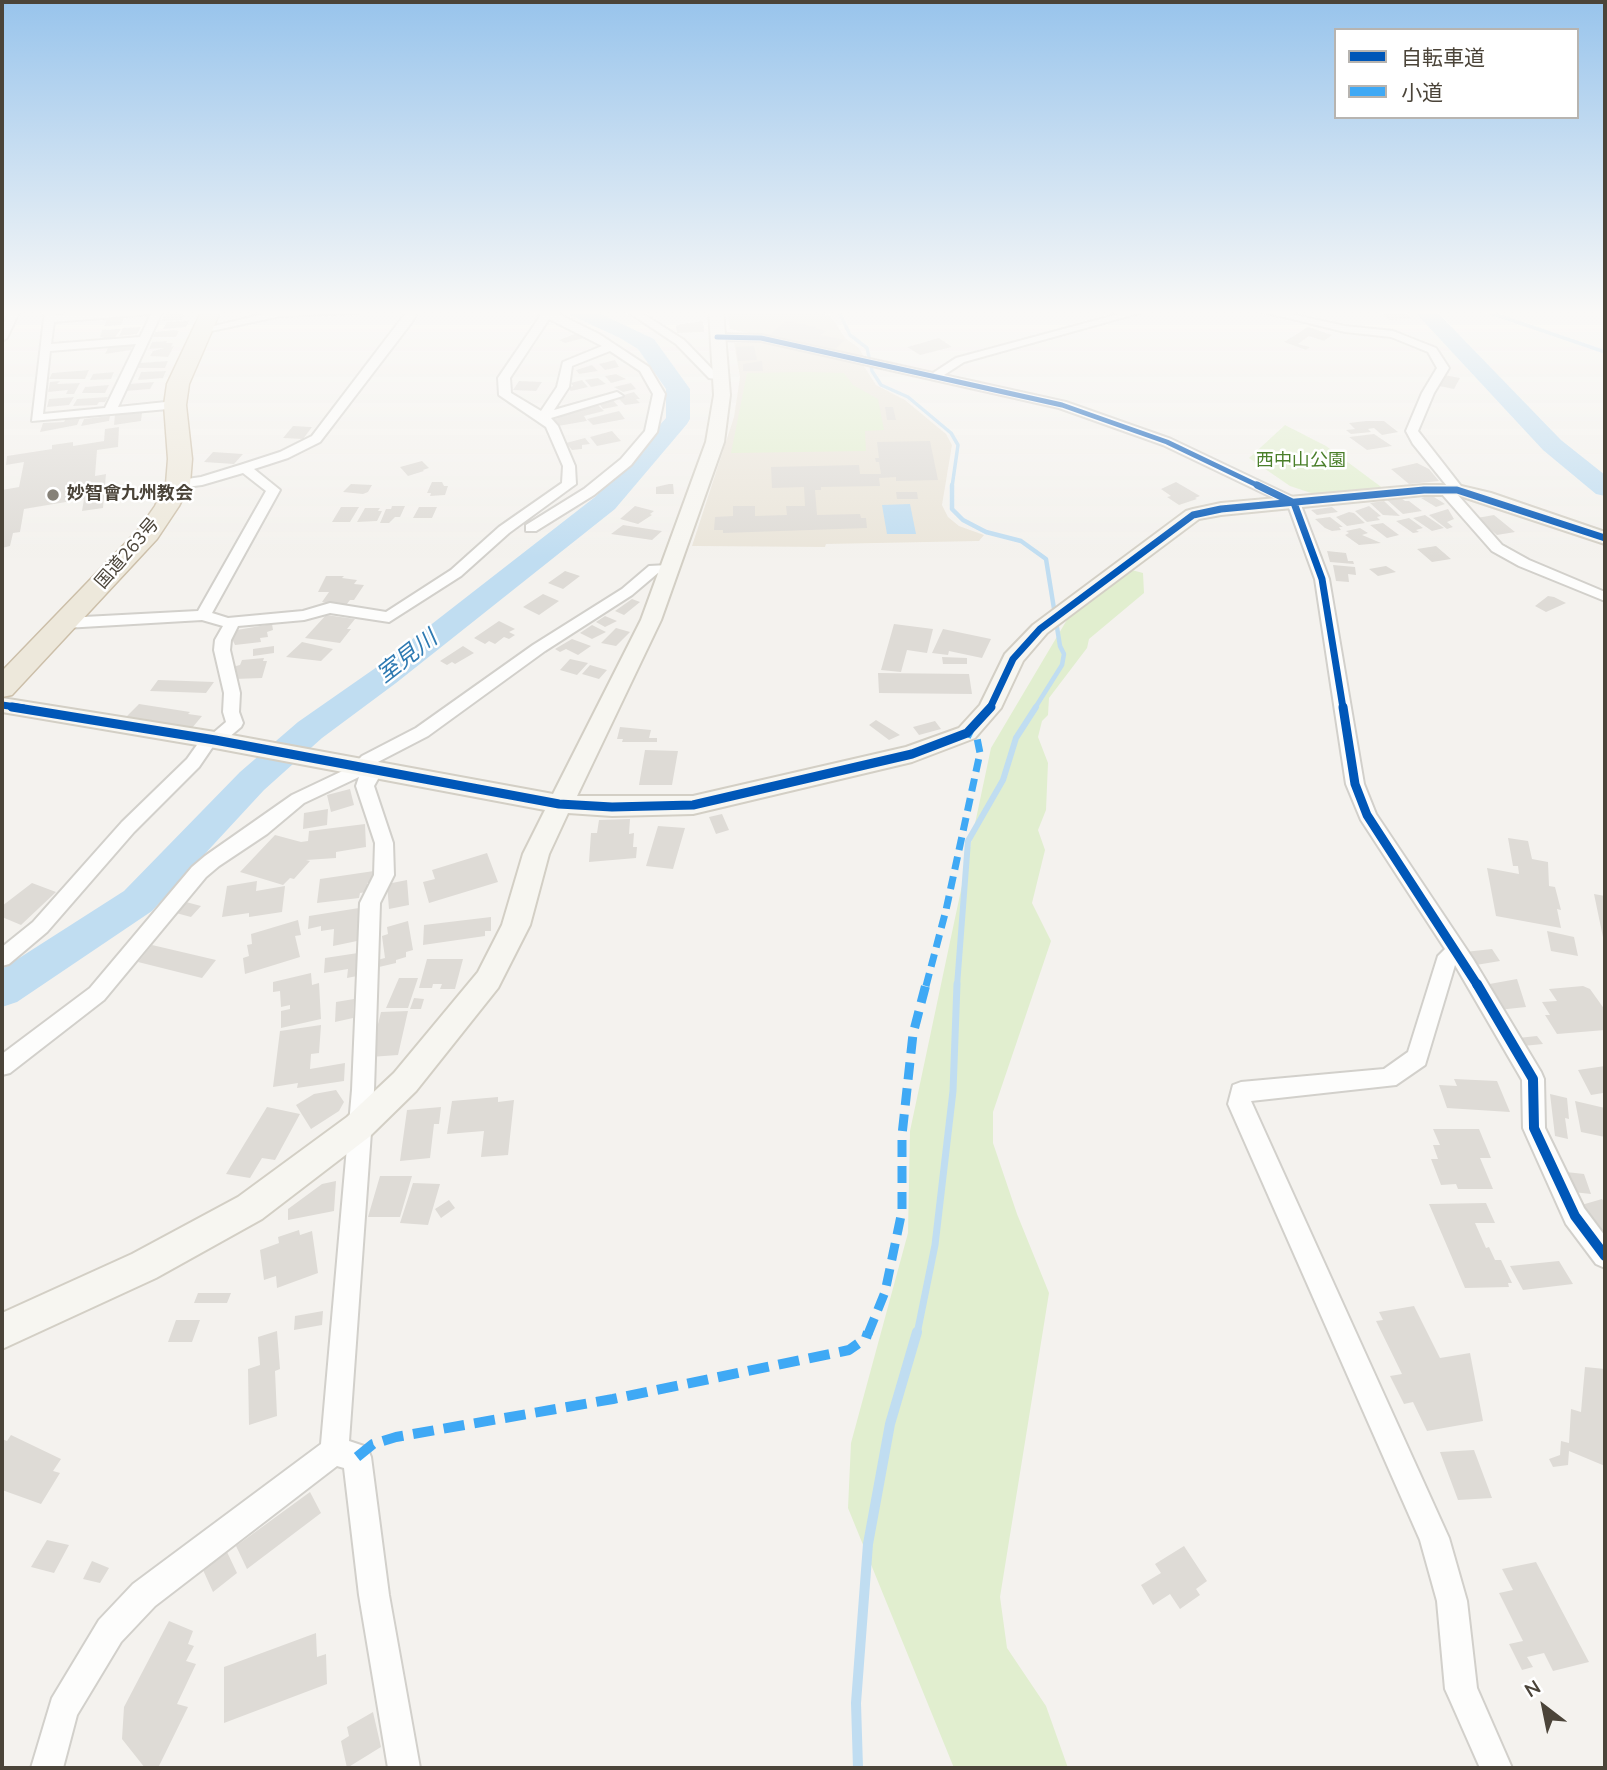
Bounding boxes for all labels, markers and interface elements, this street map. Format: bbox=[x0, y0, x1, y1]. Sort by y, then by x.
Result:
legend bbox=[1334, 28, 1579, 119]
text: 自転車道 bbox=[1401, 44, 1485, 72]
text: 小道 bbox=[1401, 79, 1443, 107]
park label: 西中山公園 bbox=[1256, 451, 1346, 473]
place label: 妙智會九州教会 bbox=[67, 484, 193, 506]
marker: 妙智會九州教会 bbox=[45, 487, 61, 503]
street label: 国道263号 bbox=[92, 514, 164, 594]
water label: 室見川 bbox=[372, 626, 444, 690]
north arrow bbox=[1509, 1672, 1579, 1742]
text: N bbox=[1520, 1674, 1546, 1704]

